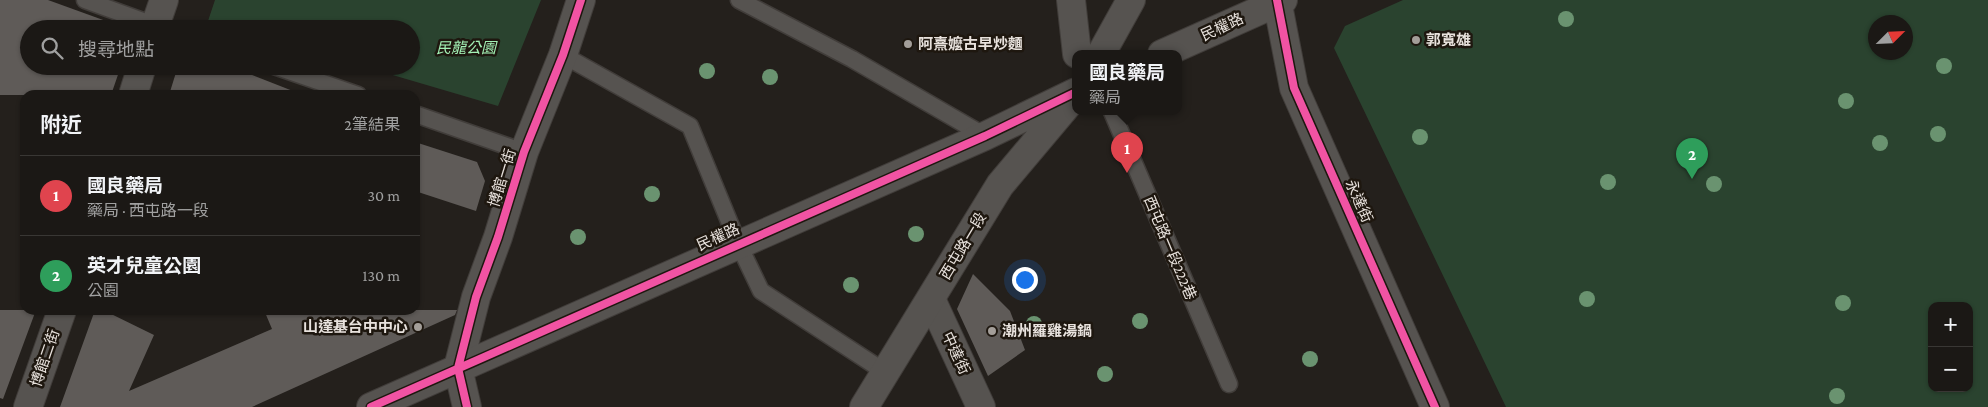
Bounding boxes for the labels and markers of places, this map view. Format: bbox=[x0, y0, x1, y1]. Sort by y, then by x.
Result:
place label: 郭寬雄 bbox=[1426, 32, 1471, 48]
marker: 郭寬雄 bbox=[1410, 34, 1422, 46]
place label: 阿熹嬤古早炒麵 bbox=[918, 35, 1023, 52]
marker: 阿熹嬤古早炒麵 bbox=[902, 38, 914, 50]
pin: 1 bbox=[1111, 132, 1143, 173]
pin: 2 bbox=[1676, 138, 1708, 179]
place label: 山達基台中中心 bbox=[303, 318, 408, 335]
marker: 山達基台中中心 bbox=[412, 321, 424, 333]
place label: 潮州羅雞湯鍋 bbox=[1002, 322, 1092, 339]
marker: 潮州羅雞湯鍋 bbox=[986, 325, 998, 337]

